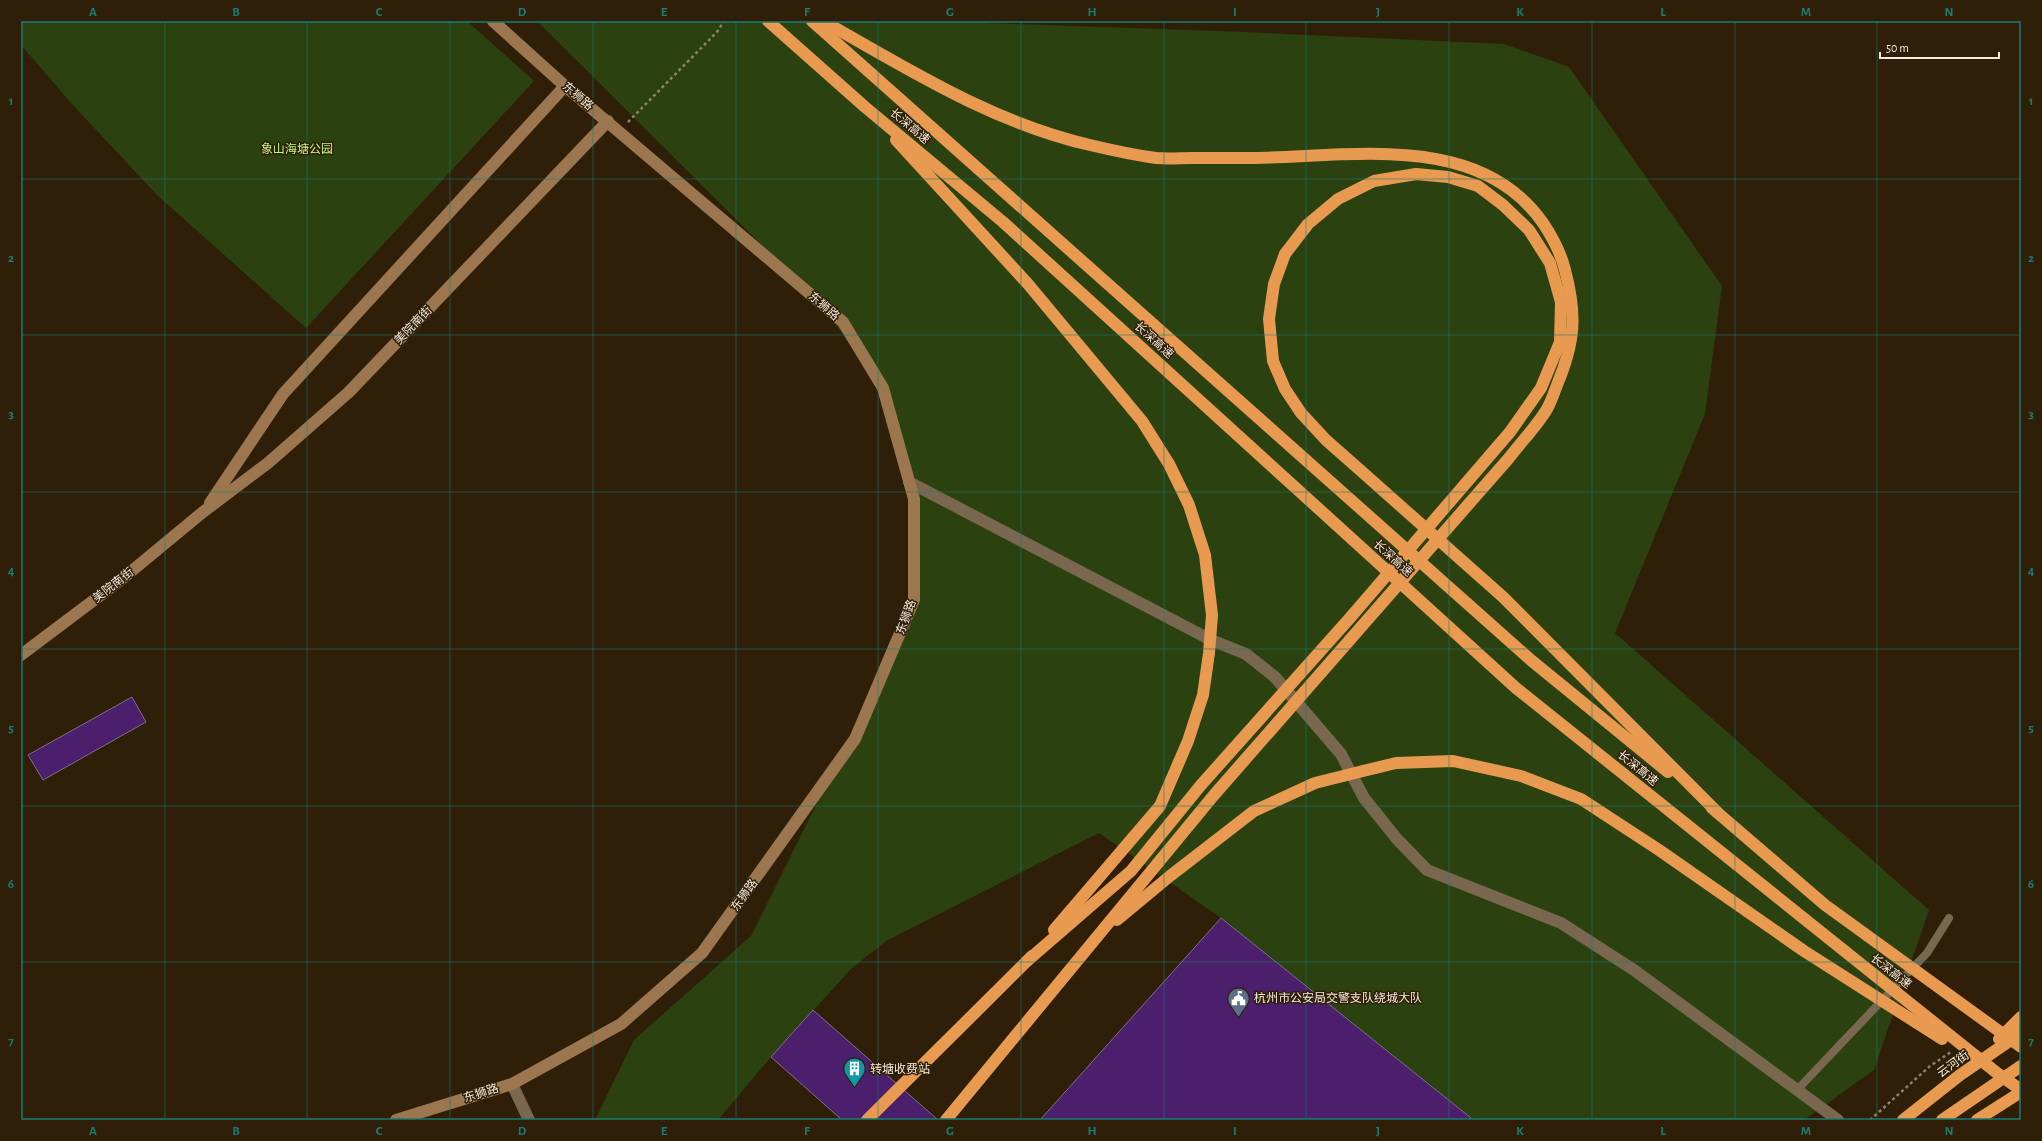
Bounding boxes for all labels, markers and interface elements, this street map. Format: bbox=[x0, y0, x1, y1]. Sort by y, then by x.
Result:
text: A bbox=[89, 6, 97, 19]
text: B bbox=[232, 6, 240, 19]
text: C bbox=[376, 6, 383, 19]
text: D bbox=[518, 6, 527, 19]
text: E bbox=[661, 6, 668, 19]
text: F bbox=[804, 6, 811, 19]
text: G bbox=[946, 6, 954, 19]
text: H bbox=[1087, 6, 1097, 19]
text: I bbox=[1233, 6, 1237, 19]
text: J bbox=[1376, 6, 1380, 19]
text: K bbox=[1516, 6, 1524, 19]
text: L bbox=[1660, 6, 1666, 19]
text: M bbox=[1801, 6, 1811, 19]
text: N bbox=[1944, 6, 1954, 19]
scale bar bbox=[1880, 34, 1999, 60]
text: 50 m bbox=[1886, 42, 1909, 54]
street label: 东狮路 bbox=[560, 79, 596, 112]
text: 1 bbox=[9, 95, 13, 108]
text: 1 bbox=[2029, 95, 2033, 108]
street label: 长深高速 bbox=[888, 105, 933, 146]
park label: 象山海塘公园 bbox=[261, 142, 333, 155]
text: 2 bbox=[8, 252, 14, 265]
text: 2 bbox=[2028, 252, 2034, 265]
street label: 东狮路 bbox=[806, 289, 842, 322]
street label: 美院南街 bbox=[391, 303, 434, 346]
street label: 长深高速 bbox=[1132, 319, 1177, 361]
text: 3 bbox=[8, 408, 14, 421]
text: 3 bbox=[2028, 408, 2034, 421]
street label: 长深高速 bbox=[1371, 537, 1416, 579]
text: 4 bbox=[8, 565, 15, 578]
street label: 美院南街 bbox=[90, 565, 136, 605]
text: 4 bbox=[2028, 565, 2035, 578]
street label: 东狮路 bbox=[893, 598, 918, 636]
text: 5 bbox=[8, 722, 14, 735]
text: 5 bbox=[2028, 722, 2034, 735]
street label: 长深高速 bbox=[1616, 747, 1661, 788]
street label: 东狮路 bbox=[728, 876, 759, 913]
text: 6 bbox=[8, 878, 14, 891]
text: 6 bbox=[2028, 878, 2034, 891]
street label: 长深高速 bbox=[1868, 951, 1914, 991]
public building icon: 杭州市公安局交警支队绕城大队 bbox=[1226, 985, 1252, 1018]
place label: 杭州市公安局交警支队绕城大队 bbox=[1254, 991, 1422, 1004]
text: 7 bbox=[8, 1035, 14, 1048]
text: 7 bbox=[2028, 1035, 2034, 1048]
street label: 云河街 bbox=[1934, 1048, 1971, 1079]
building icon: 转塘收费站 bbox=[841, 1056, 867, 1089]
place label: 转塘收费站 bbox=[870, 1062, 930, 1075]
street label: 东狮路 bbox=[462, 1081, 500, 1104]
text: A bbox=[89, 1125, 97, 1138]
text: B bbox=[232, 1125, 240, 1138]
text: C bbox=[376, 1125, 383, 1138]
text: D bbox=[518, 1125, 527, 1138]
text: E bbox=[661, 1125, 668, 1138]
text: F bbox=[804, 1125, 811, 1138]
text: G bbox=[946, 1125, 954, 1138]
text: H bbox=[1087, 1125, 1097, 1138]
text: I bbox=[1233, 1125, 1237, 1138]
text: J bbox=[1376, 1125, 1380, 1138]
text: K bbox=[1516, 1125, 1524, 1138]
text: L bbox=[1660, 1125, 1666, 1138]
text: M bbox=[1801, 1125, 1811, 1138]
text: N bbox=[1944, 1125, 1954, 1138]

